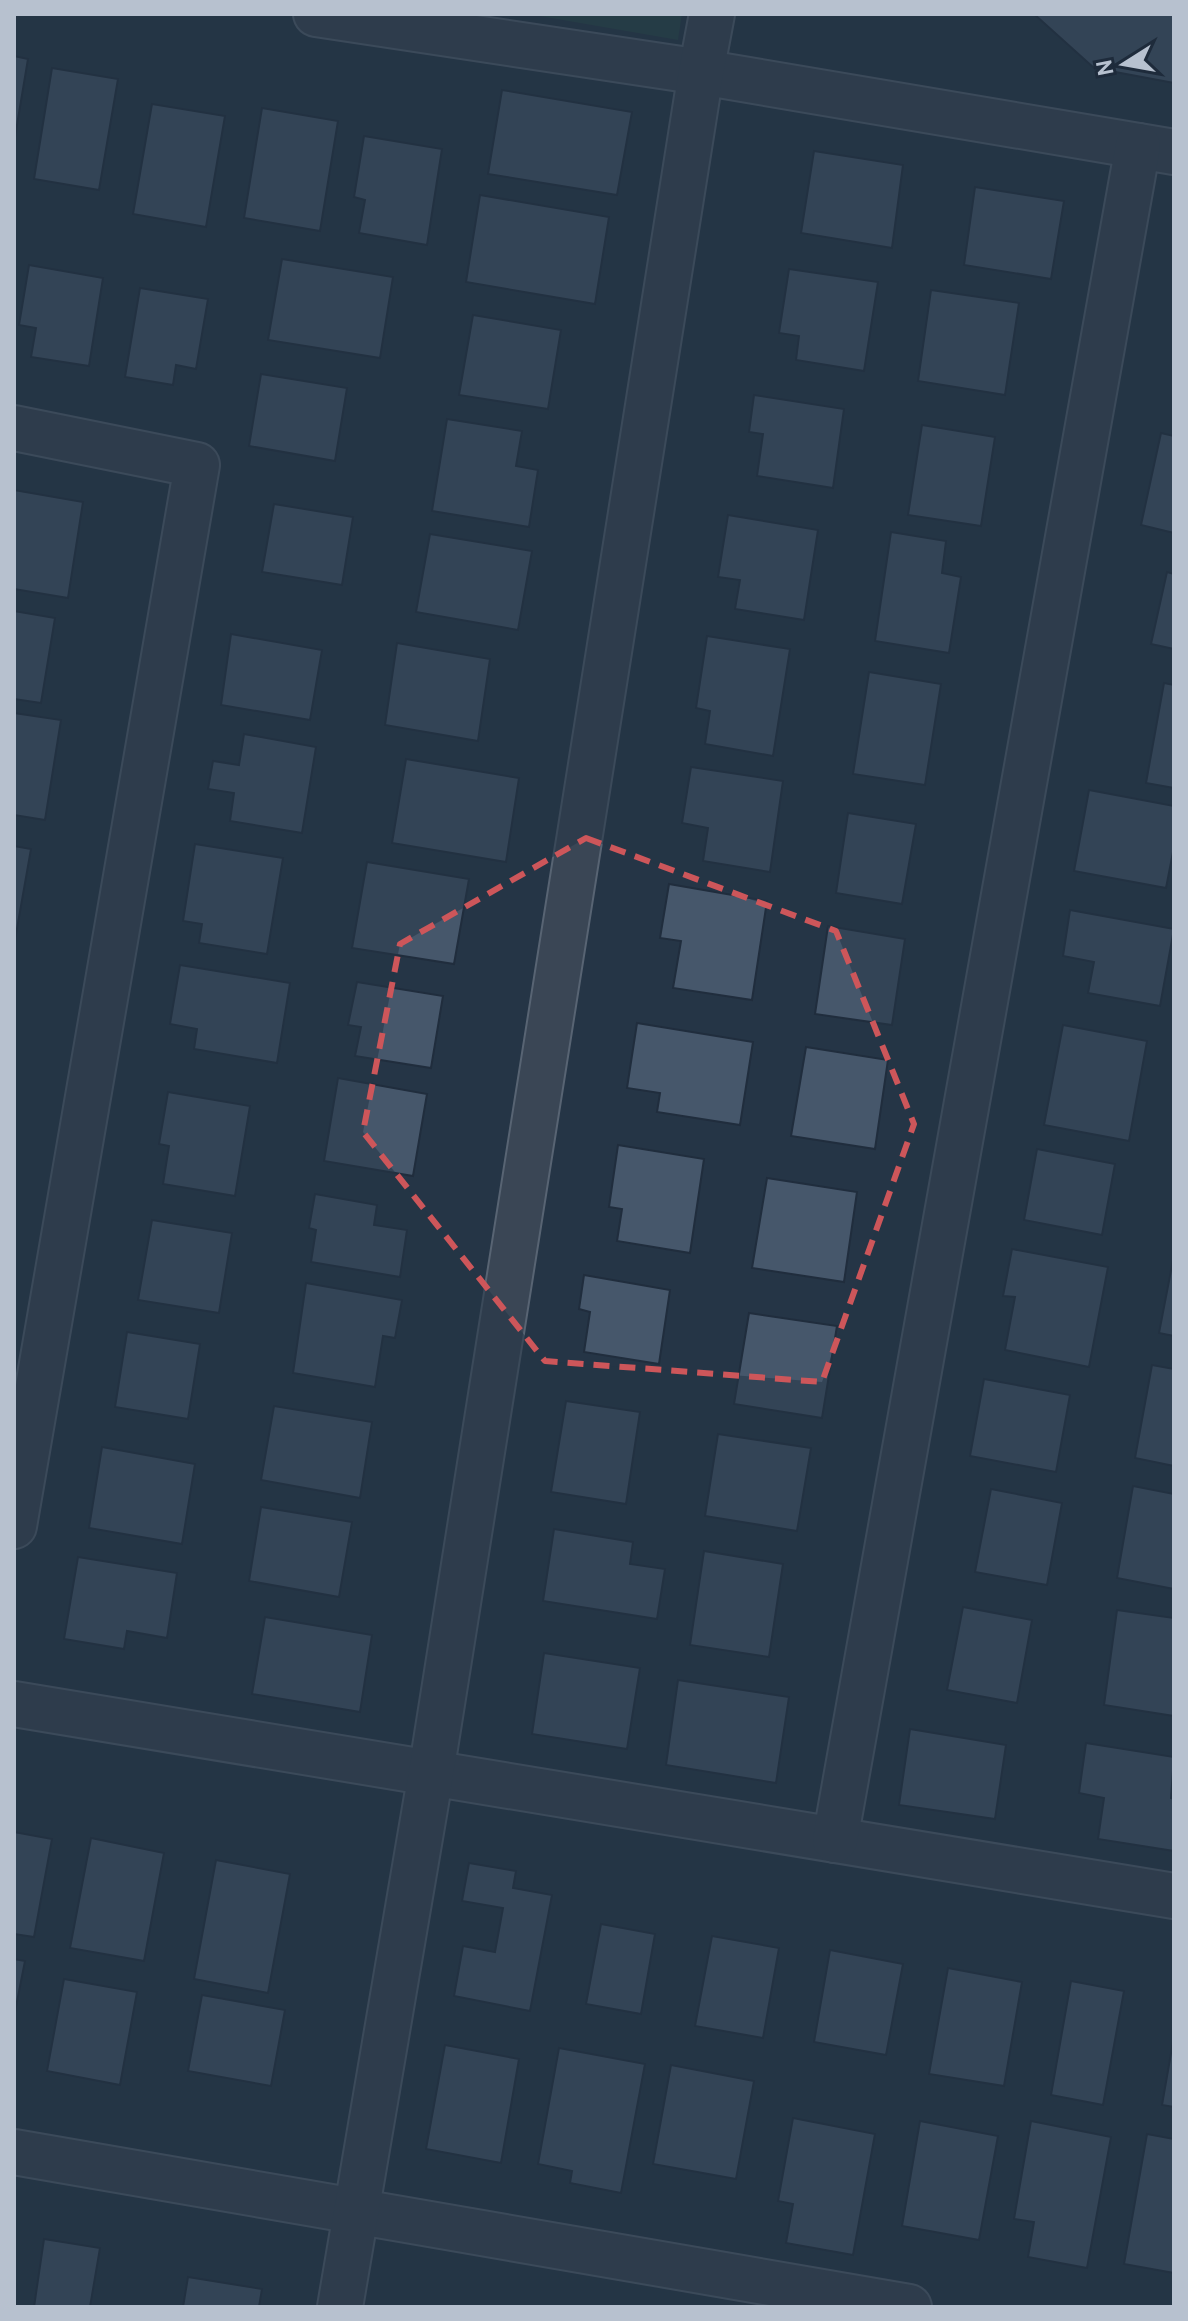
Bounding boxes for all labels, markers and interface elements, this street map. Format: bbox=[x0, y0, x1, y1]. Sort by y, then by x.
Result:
north arrow bbox=[1084, 24, 1164, 104]
text: N bbox=[1092, 57, 1122, 78]

